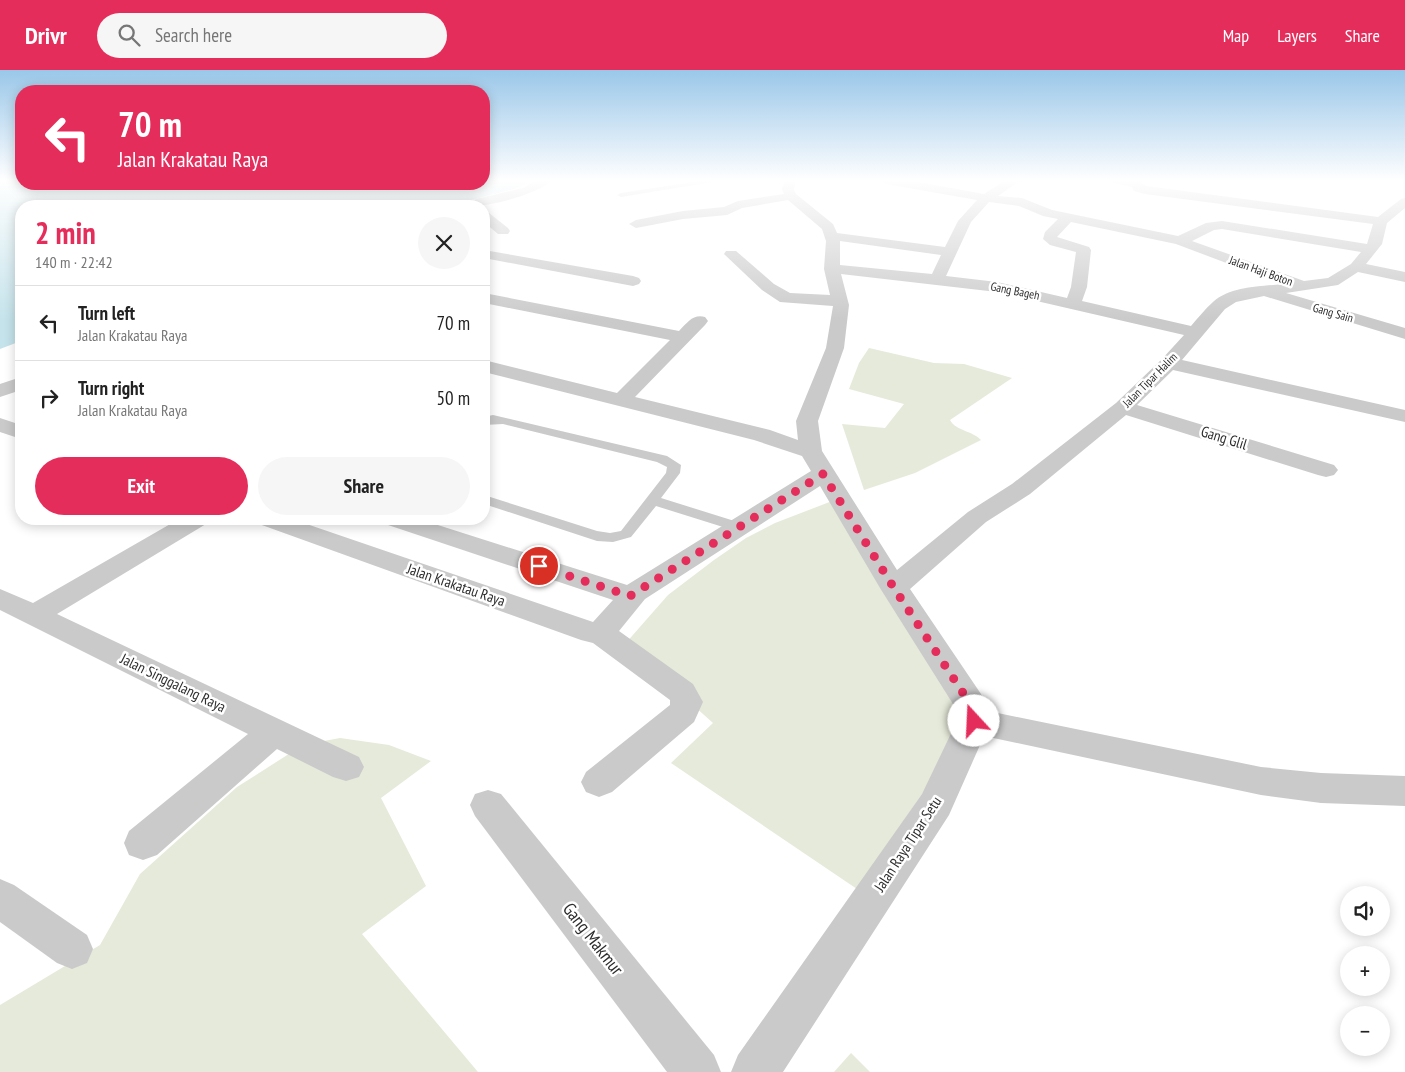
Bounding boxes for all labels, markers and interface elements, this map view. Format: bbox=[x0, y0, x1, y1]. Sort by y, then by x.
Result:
search box bbox=[97, 13, 447, 58]
text: Drivr bbox=[25, 20, 67, 51]
icon: search bbox=[115, 21, 143, 49]
text: Search here bbox=[155, 23, 232, 47]
text: Map bbox=[1223, 24, 1249, 47]
text: Layers bbox=[1277, 24, 1317, 47]
text: Share bbox=[1345, 24, 1380, 47]
text: 70 m bbox=[118, 101, 182, 147]
icon: left bbox=[35, 105, 100, 170]
text: Jalan Krakatau Raya bbox=[118, 145, 268, 173]
text: 2 min bbox=[35, 213, 96, 252]
button: close bbox=[418, 217, 470, 269]
text: 140 m · 22:42 bbox=[35, 252, 113, 272]
street label: Jalan Haji Boton bbox=[1226, 252, 1295, 289]
street label: Gang Bageh bbox=[989, 278, 1041, 303]
street label: Gang Sain bbox=[1311, 300, 1355, 325]
text: Turn left bbox=[78, 301, 135, 325]
icon: left bbox=[35, 309, 63, 337]
text: 70 m bbox=[437, 311, 470, 335]
text: Jalan Krakatau Raya bbox=[78, 325, 187, 345]
street label: Jalan Tipar Halim bbox=[1119, 349, 1180, 411]
text: Turn right bbox=[78, 376, 144, 400]
icon: right bbox=[35, 384, 63, 412]
text: 50 m bbox=[437, 386, 470, 410]
text: Jalan Krakatau Raya bbox=[78, 400, 187, 420]
street label: Gang Glil bbox=[1199, 422, 1250, 454]
button: Exit bbox=[35, 457, 248, 515]
button: Share bbox=[258, 457, 470, 515]
pin bbox=[518, 545, 560, 587]
icon: arrive bbox=[525, 552, 553, 580]
street label: Jalan Krakatau Raya bbox=[404, 559, 508, 610]
street label: Jalan Singgalang Raya bbox=[117, 648, 229, 716]
position arrow bbox=[947, 694, 999, 746]
street label: Jalan Raya Tipar Setu bbox=[869, 793, 945, 896]
map controls bbox=[1340, 886, 1390, 1056]
button: sound bbox=[1340, 886, 1390, 936]
street label: Gang Makmur bbox=[558, 898, 629, 980]
button: + bbox=[1340, 946, 1390, 996]
button: − bbox=[1340, 1006, 1390, 1056]

